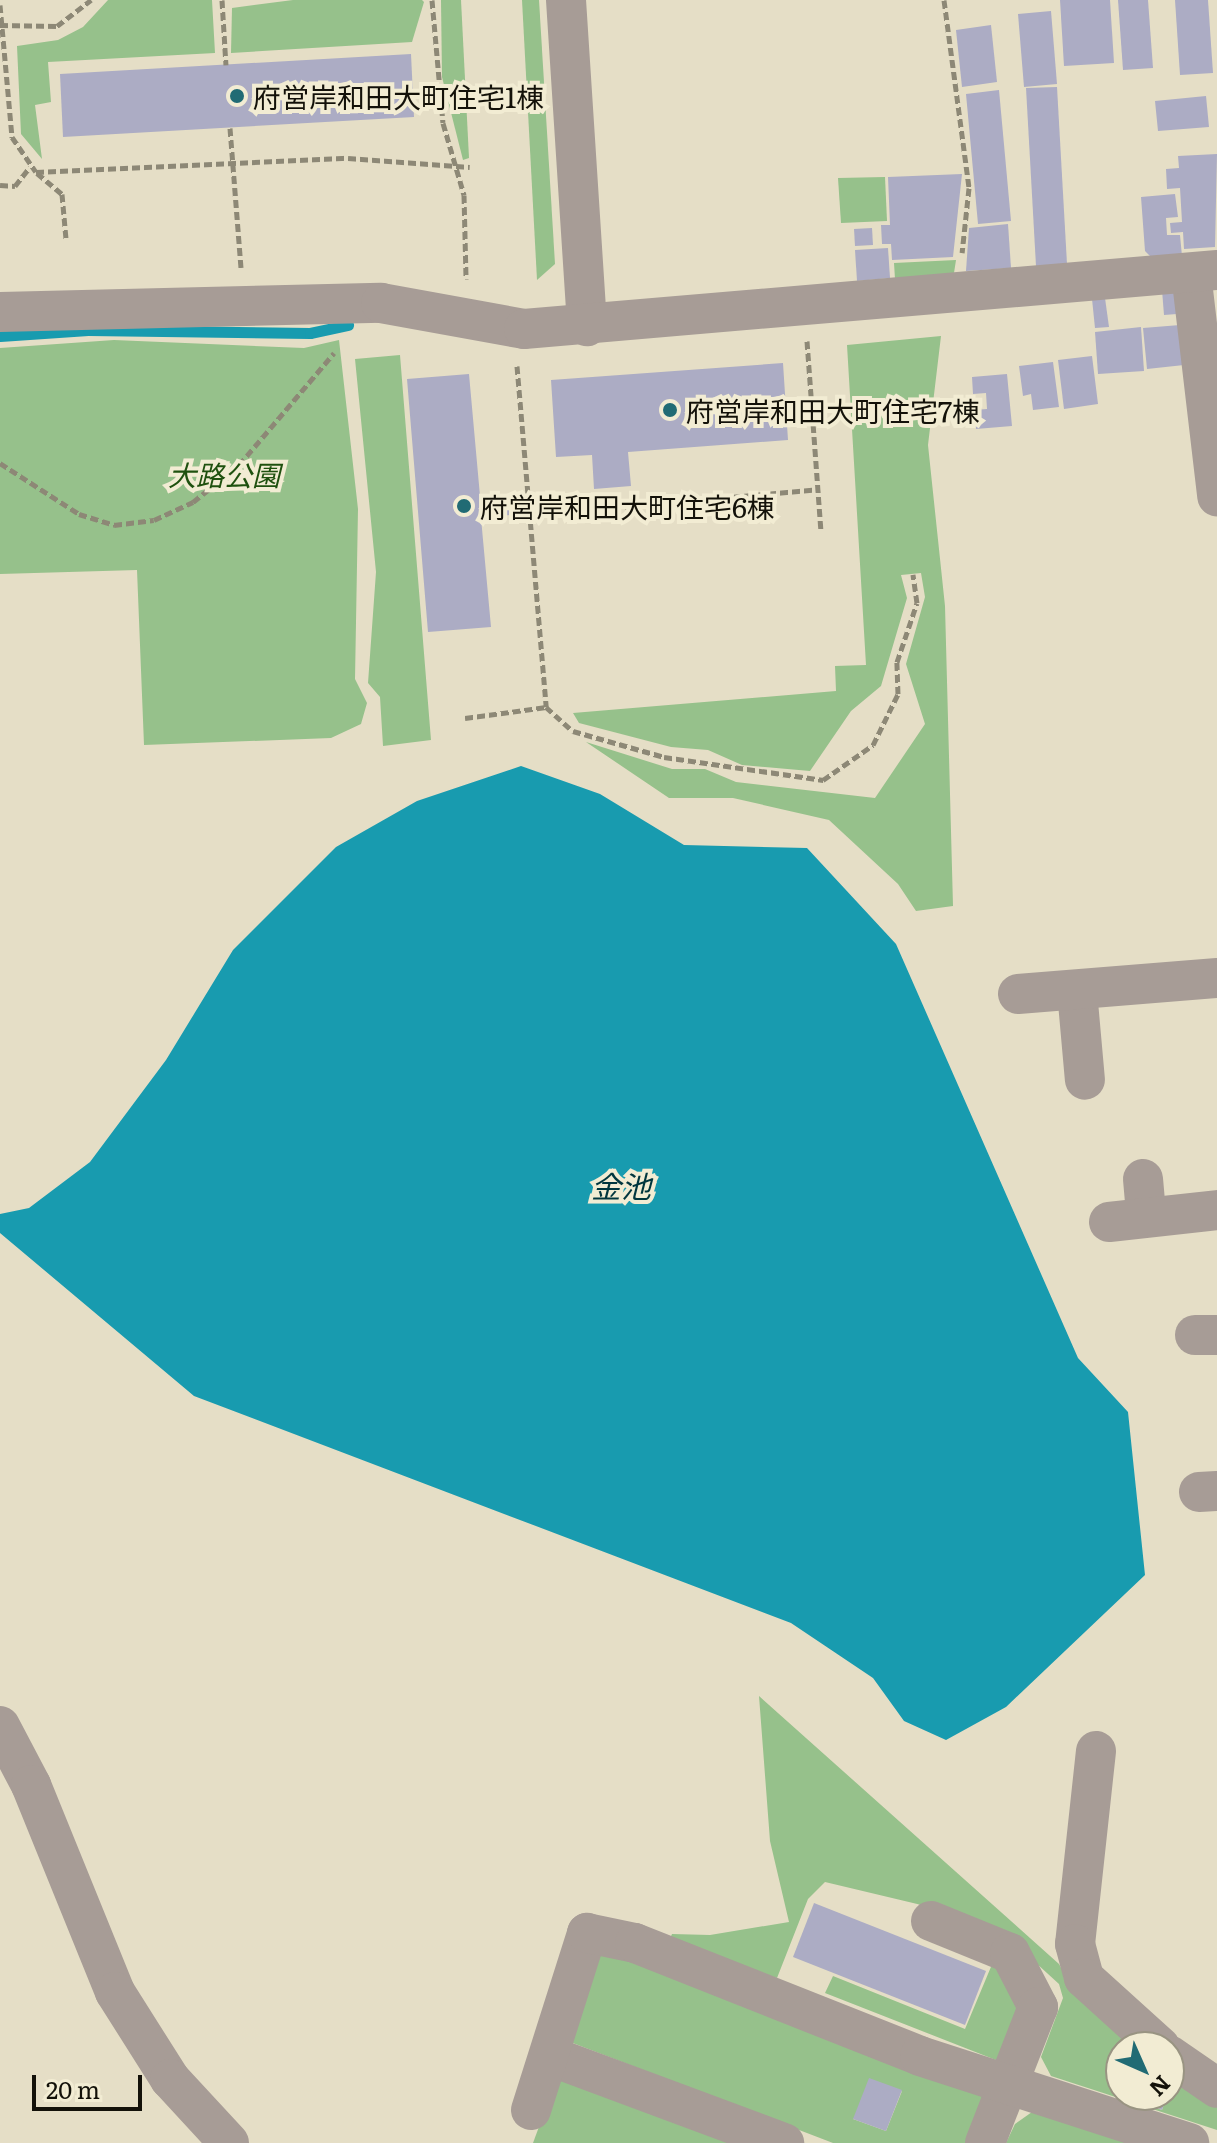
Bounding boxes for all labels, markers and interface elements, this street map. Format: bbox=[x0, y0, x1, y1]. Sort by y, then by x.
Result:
place label: 府営岸和田大町住宅1棟 bbox=[253, 79, 544, 113]
marker: 府営岸和田大町住宅1棟 bbox=[228, 87, 246, 105]
place label: 府営岸和田大町住宅7棟 bbox=[686, 393, 980, 427]
marker: 府営岸和田大町住宅7棟 bbox=[661, 401, 679, 419]
park label: 大路公園 bbox=[168, 457, 280, 491]
place label: 府営岸和田大町住宅6棟 bbox=[480, 489, 775, 523]
marker: 府営岸和田大町住宅6棟 bbox=[455, 497, 473, 515]
water label: 金池 bbox=[591, 1167, 651, 1203]
north arrow bbox=[1105, 2031, 1185, 2111]
scale bar bbox=[36, 2059, 146, 2109]
text: N bbox=[1143, 2069, 1179, 2105]
text: 20 m bbox=[46, 2071, 100, 2106]

